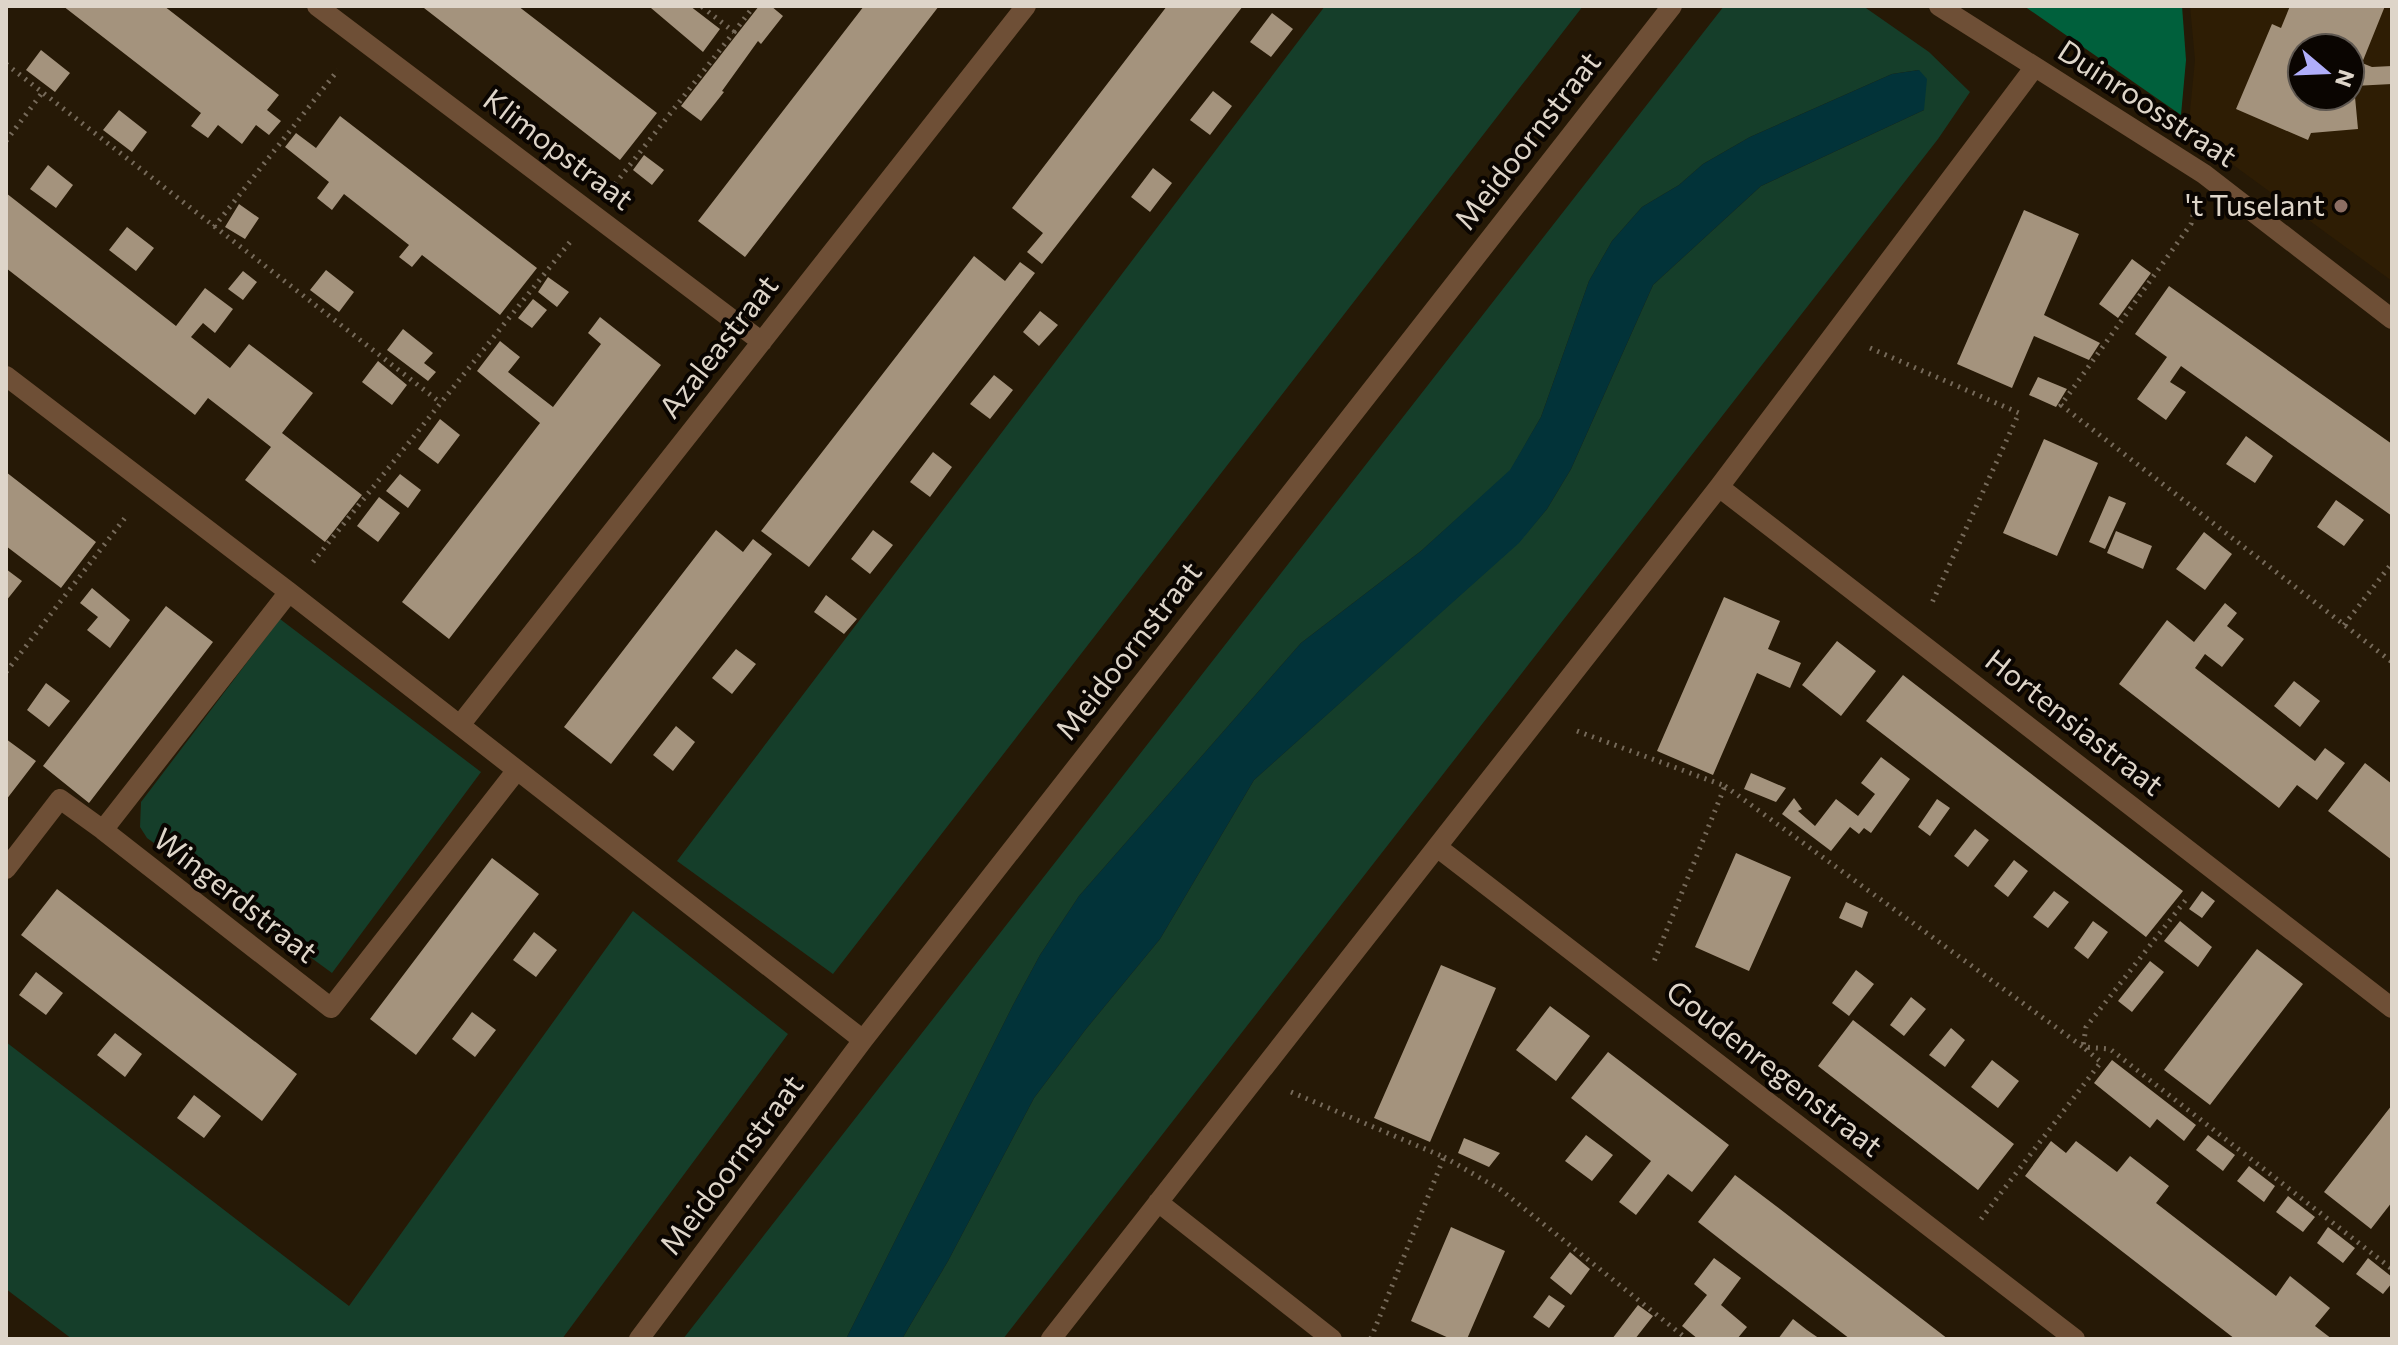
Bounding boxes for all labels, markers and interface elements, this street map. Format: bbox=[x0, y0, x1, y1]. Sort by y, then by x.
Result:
street label: Duinroosstraat bbox=[2052, 30, 2245, 173]
north arrow bbox=[2286, 32, 2366, 112]
street label: Meidoornstraat bbox=[1445, 43, 1607, 236]
text: N bbox=[2330, 66, 2361, 91]
street label: Klimopstraat bbox=[477, 80, 642, 216]
place label: 't Tuselant bbox=[2185, 185, 2325, 222]
marker: 't Tuselant bbox=[2332, 197, 2350, 215]
street label: Azaleastraat bbox=[650, 266, 784, 424]
street label: Meidoornstraat bbox=[1046, 553, 1208, 746]
street label: Hortensiastraat bbox=[1979, 640, 2172, 802]
street label: Wingerdstraat bbox=[147, 819, 326, 969]
street label: Goudenregenstraat bbox=[1660, 971, 1891, 1163]
street label: Meidoornstraat bbox=[650, 1066, 810, 1261]

